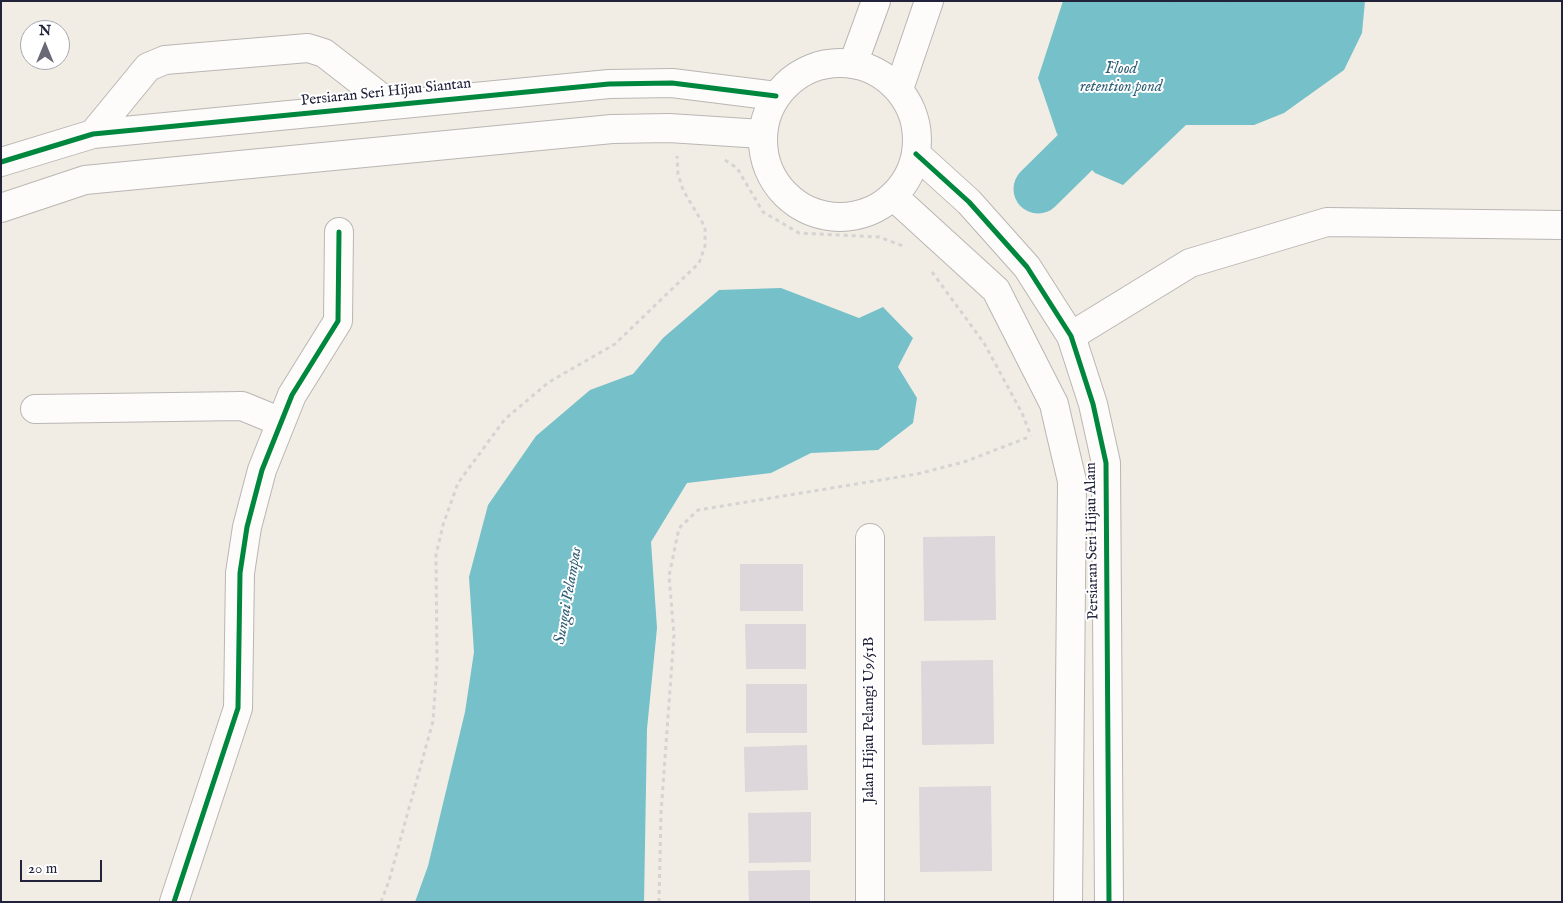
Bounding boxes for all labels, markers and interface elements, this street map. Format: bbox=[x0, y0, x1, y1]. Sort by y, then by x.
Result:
north arrow bbox=[20, 20, 70, 70]
text: N bbox=[39, 22, 51, 40]
water label: Flood retention pond bbox=[1080, 60, 1162, 98]
street label: Persiaran Seri Hijau Siantan bbox=[300, 75, 472, 111]
street label: Persiaran Seri Hijau Alam bbox=[1083, 462, 1103, 620]
water label: Sungai Pelampas bbox=[551, 546, 587, 646]
street label: Jalan Hijau Pelangi U9/51B bbox=[861, 637, 879, 803]
scale bar bbox=[22, 850, 105, 882]
text: 20 m bbox=[28, 859, 57, 878]

